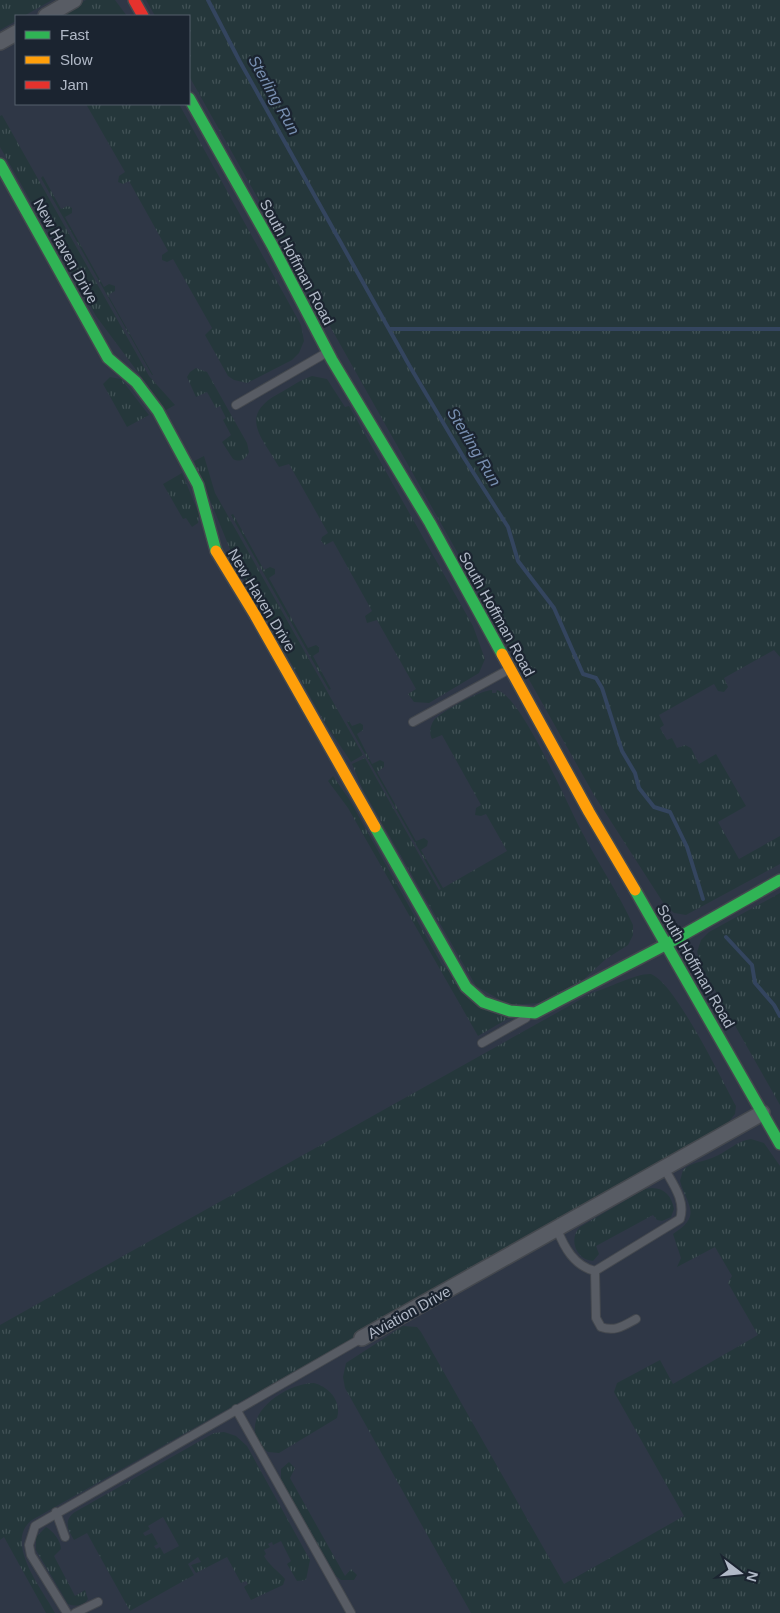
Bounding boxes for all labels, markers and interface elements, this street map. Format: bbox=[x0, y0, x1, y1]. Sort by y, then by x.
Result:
legend bbox=[15, 15, 190, 105]
text: Fast bbox=[60, 26, 90, 43]
text: Slow bbox=[60, 51, 93, 68]
water label: Sterling Run bbox=[245, 52, 303, 138]
text: Jam bbox=[60, 76, 88, 93]
street label: New Haven Drive bbox=[30, 196, 102, 306]
street label: South Hoffman Road bbox=[257, 196, 337, 328]
water label: Sterling Run bbox=[444, 405, 504, 489]
street label: New Haven Drive bbox=[225, 546, 299, 654]
street label: South Hoffman Road bbox=[456, 549, 538, 679]
street label: South Hoffman Road bbox=[654, 901, 738, 1031]
street label: Aviation Drive bbox=[365, 1282, 453, 1342]
north arrow bbox=[715, 1548, 765, 1598]
text: N bbox=[743, 1570, 762, 1584]

